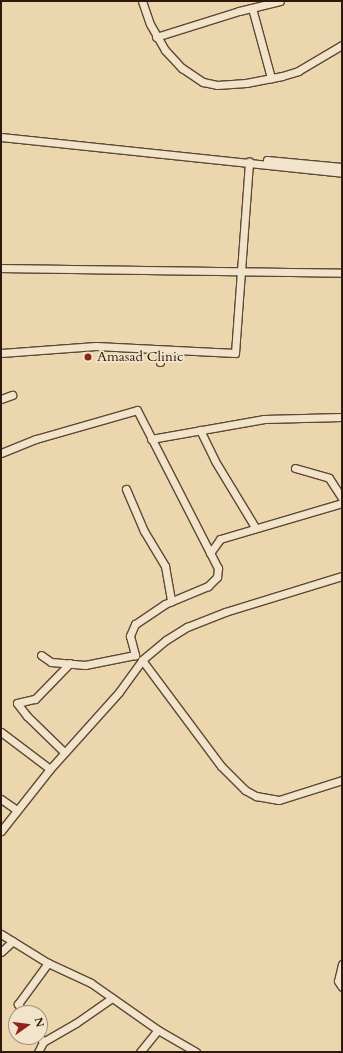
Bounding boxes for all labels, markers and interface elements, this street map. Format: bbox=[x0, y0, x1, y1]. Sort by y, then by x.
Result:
place label: Amasad Clinic bbox=[97, 349, 183, 365]
marker: Amasad Clinic bbox=[82, 351, 94, 363]
north arrow bbox=[8, 1005, 48, 1045]
text: N bbox=[31, 1016, 48, 1029]

